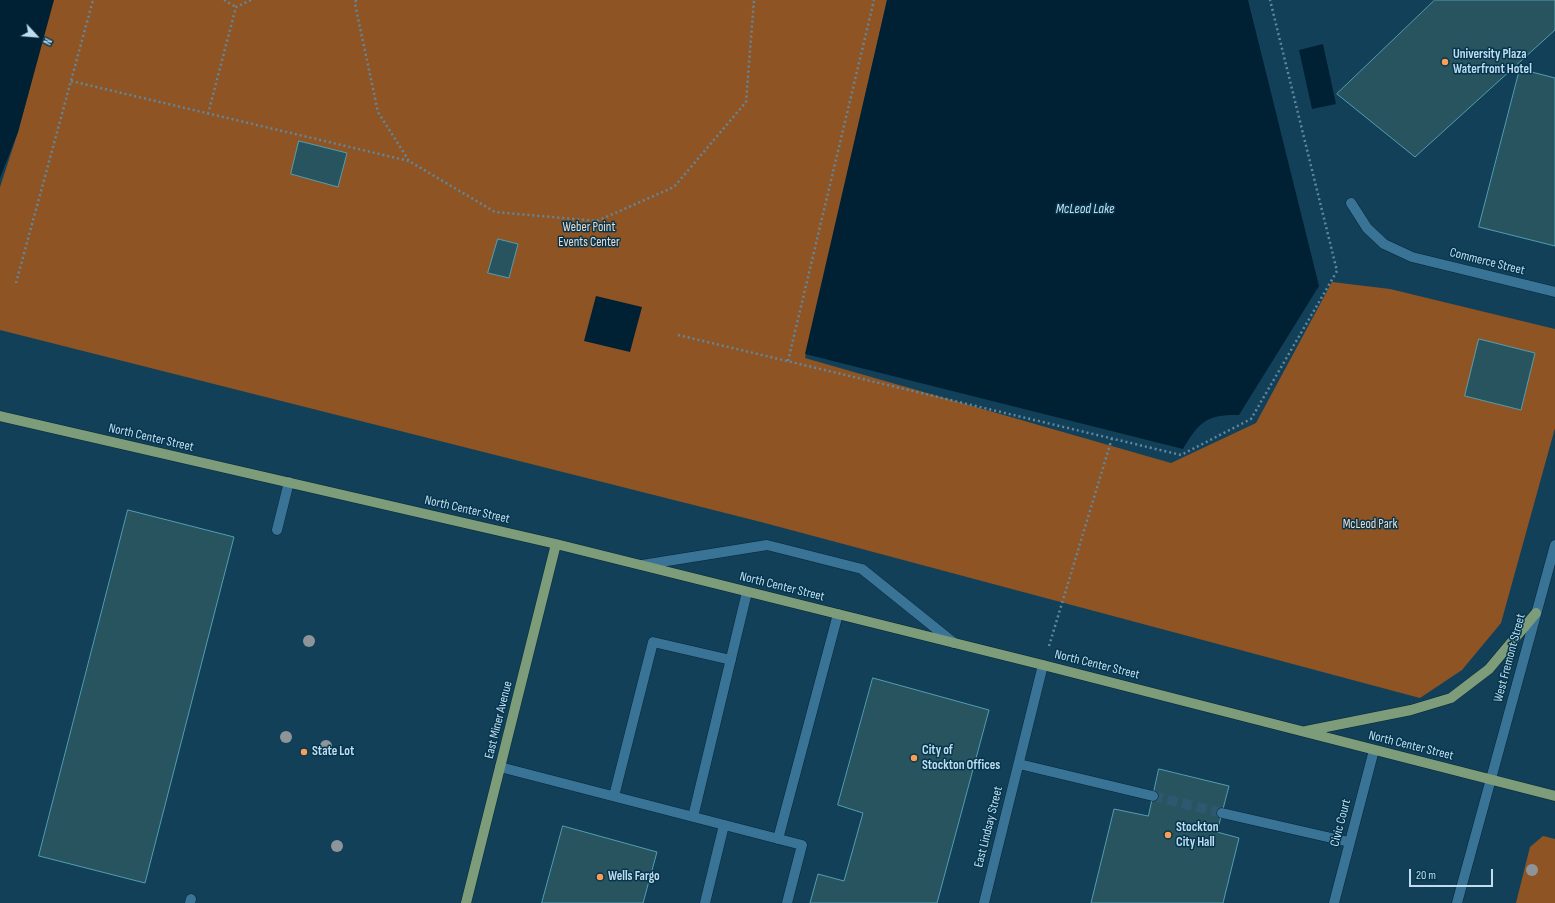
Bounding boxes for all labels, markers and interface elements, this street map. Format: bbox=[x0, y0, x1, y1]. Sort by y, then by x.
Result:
north arrow bbox=[16, 16, 56, 56]
text: N bbox=[40, 36, 54, 47]
place label: University Plaza Waterfront Hotel bbox=[1453, 47, 1532, 78]
marker: University Plaza Waterfront Hotel bbox=[1440, 57, 1450, 67]
water label: McLeod Lake bbox=[1056, 201, 1114, 217]
park label: Weber Point Events Center bbox=[558, 220, 620, 251]
street label: Commerce Street bbox=[1448, 245, 1526, 279]
street label: North Center Street bbox=[107, 421, 195, 455]
street label: North Center Street bbox=[423, 493, 511, 527]
park label: McLeod Park bbox=[1343, 517, 1397, 533]
street label: North Center Street bbox=[738, 569, 826, 605]
street label: West Fremont Street bbox=[1491, 612, 1529, 704]
street label: North Center Street bbox=[1053, 647, 1141, 683]
street label: East Miner Avenue bbox=[482, 680, 516, 760]
street label: North Center Street bbox=[1367, 728, 1455, 764]
place label: City of Stockton Offices bbox=[922, 743, 1000, 774]
place label: State Lot bbox=[312, 744, 354, 760]
marker: State Lot bbox=[299, 747, 309, 757]
marker: City of Stockton Offices bbox=[909, 753, 919, 763]
street label: East Lindsay Street bbox=[971, 785, 1007, 869]
street label: Civic Court bbox=[1327, 798, 1355, 848]
place label: Stockton City Hall bbox=[1176, 820, 1218, 851]
marker: Stockton City Hall bbox=[1163, 830, 1173, 840]
scale bar bbox=[1411, 861, 1495, 887]
text: 20 m bbox=[1416, 868, 1436, 883]
place label: Wells Fargo bbox=[608, 869, 660, 885]
marker: Wells Fargo bbox=[595, 872, 605, 882]

